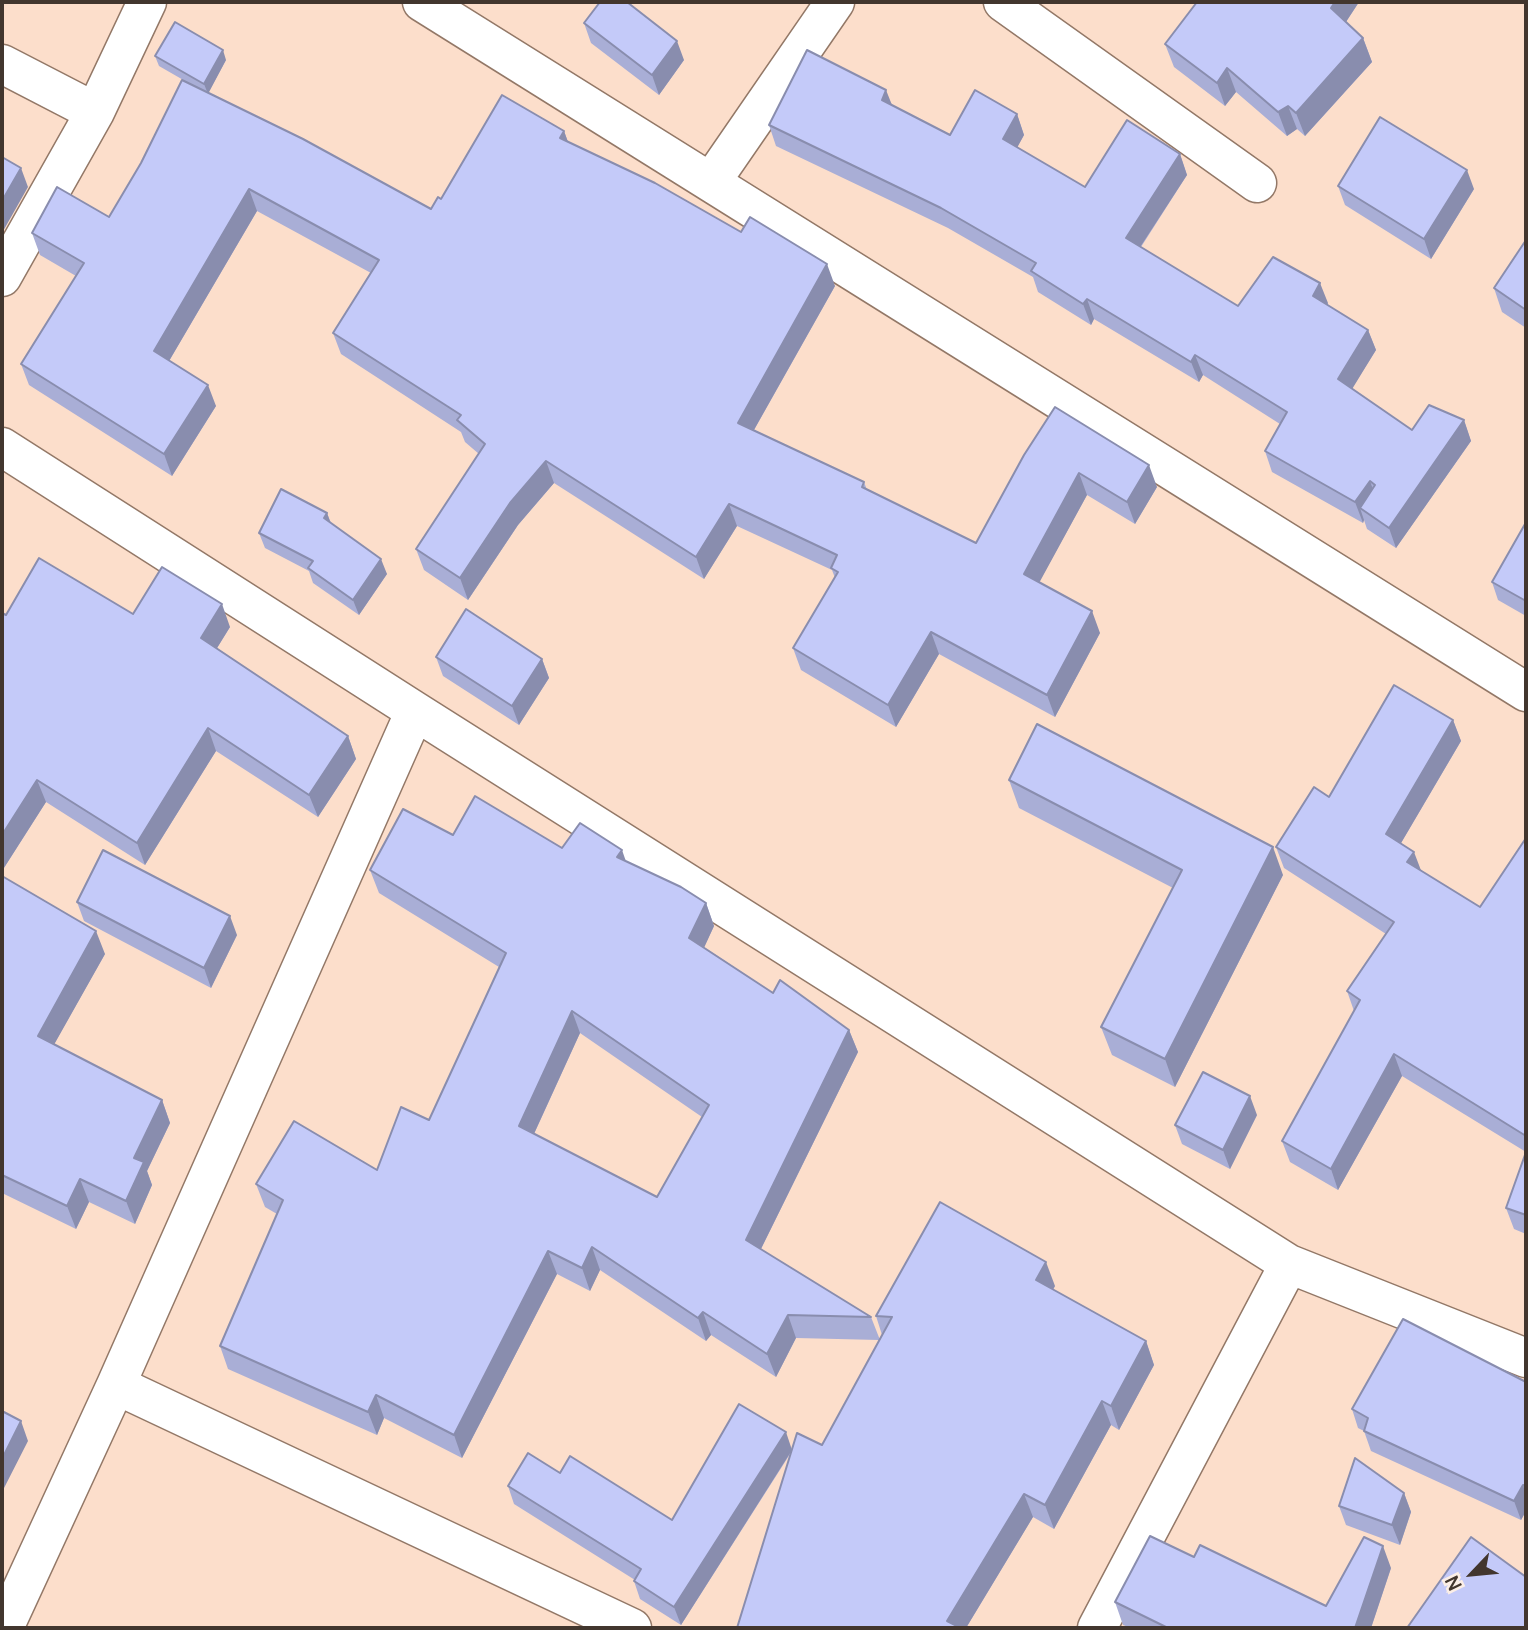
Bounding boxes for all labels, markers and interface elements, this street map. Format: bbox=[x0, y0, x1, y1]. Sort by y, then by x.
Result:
north arrow bbox=[1437, 1539, 1507, 1609]
text: N bbox=[1438, 1571, 1468, 1595]

